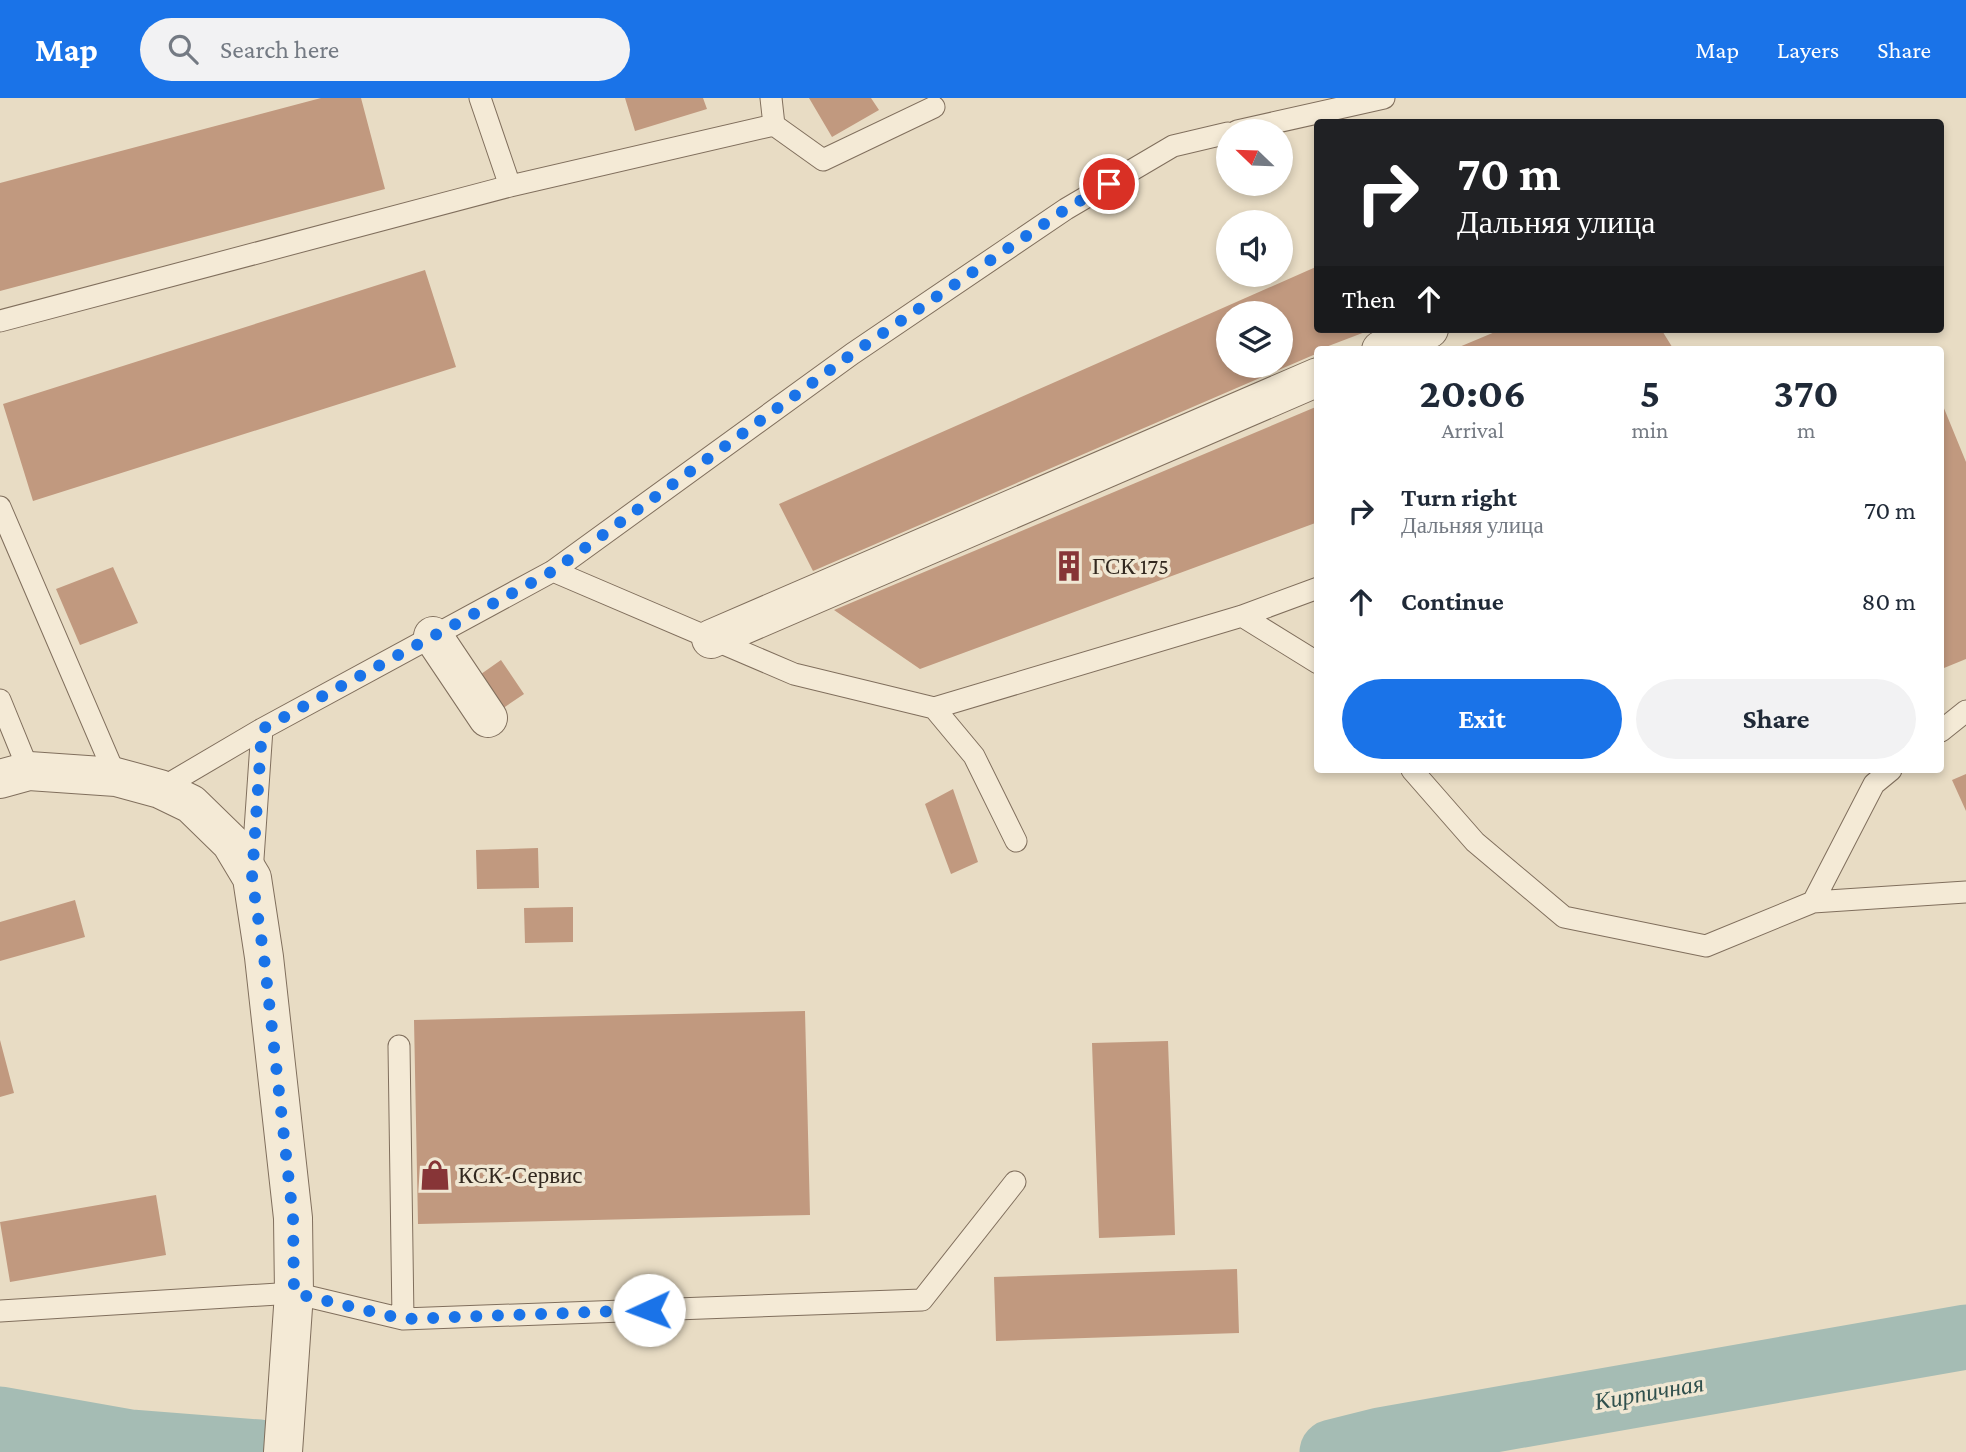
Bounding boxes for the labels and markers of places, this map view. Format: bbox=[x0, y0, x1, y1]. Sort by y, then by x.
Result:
pin bbox=[1079, 154, 1139, 214]
building icon: ГСК 175 bbox=[1052, 549, 1086, 583]
place label: ГСК 175 bbox=[1092, 553, 1169, 579]
shop icon: КСК-Сервис bbox=[418, 1158, 452, 1192]
place label: КСК-Сервис bbox=[458, 1162, 583, 1188]

